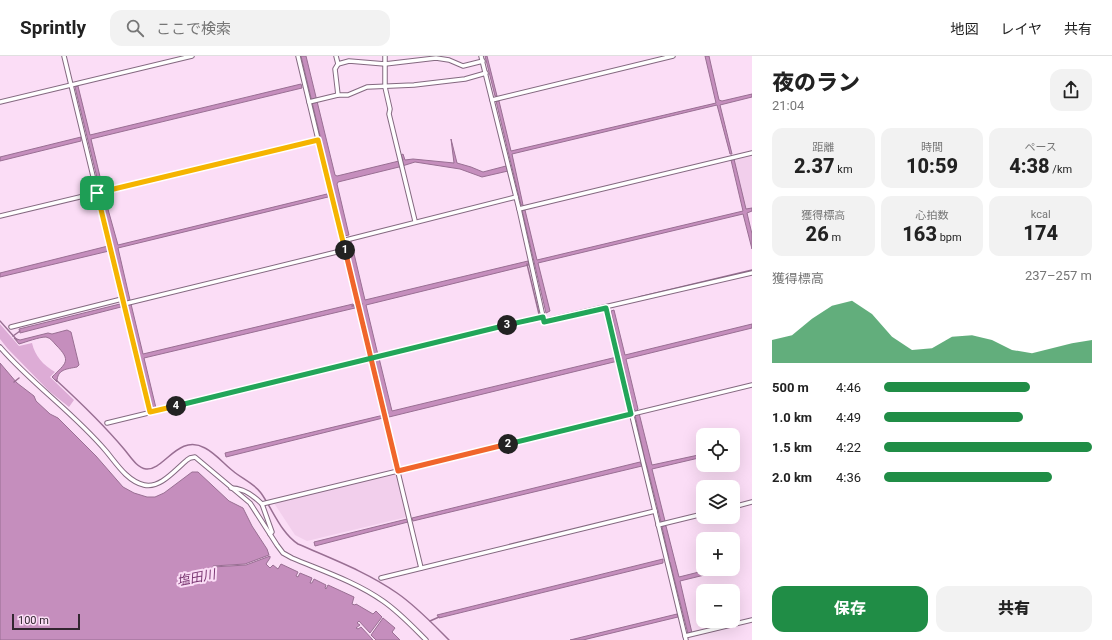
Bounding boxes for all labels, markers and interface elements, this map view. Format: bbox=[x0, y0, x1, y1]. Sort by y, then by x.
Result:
search box bbox=[110, 10, 390, 46]
text: Sprintly bbox=[20, 16, 86, 39]
icon: search bbox=[124, 17, 146, 39]
text: ここで検索 bbox=[156, 20, 231, 38]
text: 地図 bbox=[950, 21, 978, 37]
text: レイヤ bbox=[1000, 21, 1042, 37]
text: 共有 bbox=[1064, 21, 1092, 37]
button: share bbox=[1050, 69, 1092, 111]
text: 夜のラン bbox=[772, 70, 860, 95]
text: 21:04 bbox=[772, 98, 804, 113]
text: 距離 bbox=[812, 141, 834, 154]
text: 時間 bbox=[921, 141, 943, 154]
text: ペース bbox=[1024, 141, 1057, 154]
text: 2.37 bbox=[794, 154, 835, 178]
text: 10:59 bbox=[906, 154, 958, 178]
text: 4:38 bbox=[1009, 154, 1050, 178]
text: km bbox=[835, 163, 853, 176]
text: /km bbox=[1050, 163, 1072, 176]
pin bbox=[80, 176, 114, 210]
icon: arrive bbox=[86, 182, 108, 204]
text: kcal bbox=[1031, 208, 1051, 221]
text: 獲得標高 bbox=[801, 209, 845, 222]
text: 心拍数 bbox=[915, 209, 948, 222]
text: 174 bbox=[1023, 221, 1058, 245]
text: 26 bbox=[806, 222, 829, 246]
text: 163 bbox=[902, 222, 937, 246]
text: m bbox=[829, 231, 841, 244]
text: bpm bbox=[937, 231, 962, 244]
pin: 1 bbox=[335, 240, 355, 260]
text: 1 bbox=[342, 243, 348, 256]
text: 237–257 m bbox=[1025, 268, 1092, 283]
text: 獲得標高 bbox=[772, 271, 824, 286]
pin: 3 bbox=[497, 315, 517, 335]
text: 3 bbox=[504, 318, 510, 331]
text: 500 m bbox=[772, 380, 809, 395]
text: 4:46 bbox=[836, 380, 861, 395]
pin: 4 bbox=[166, 396, 186, 416]
text: 4 bbox=[173, 399, 179, 412]
text: 1.0 km bbox=[772, 410, 812, 425]
text: 4:49 bbox=[836, 410, 861, 425]
map controls bbox=[696, 428, 740, 628]
button: locate bbox=[696, 428, 740, 472]
pin: 2 bbox=[498, 434, 518, 454]
text: 2 bbox=[505, 437, 511, 450]
text: 1.5 km bbox=[772, 440, 812, 455]
text: 4:22 bbox=[836, 440, 861, 455]
text: 2.0 km bbox=[772, 470, 812, 485]
text: 4:36 bbox=[836, 470, 861, 485]
button: layers bbox=[696, 480, 740, 524]
button: + bbox=[696, 532, 740, 576]
water label: 塩田川 bbox=[176, 566, 219, 589]
button: − bbox=[696, 584, 740, 628]
button: 保存 bbox=[772, 586, 928, 632]
button: 共有 bbox=[936, 586, 1092, 632]
scale bar bbox=[12, 612, 80, 631]
text: 100 m bbox=[18, 614, 49, 627]

